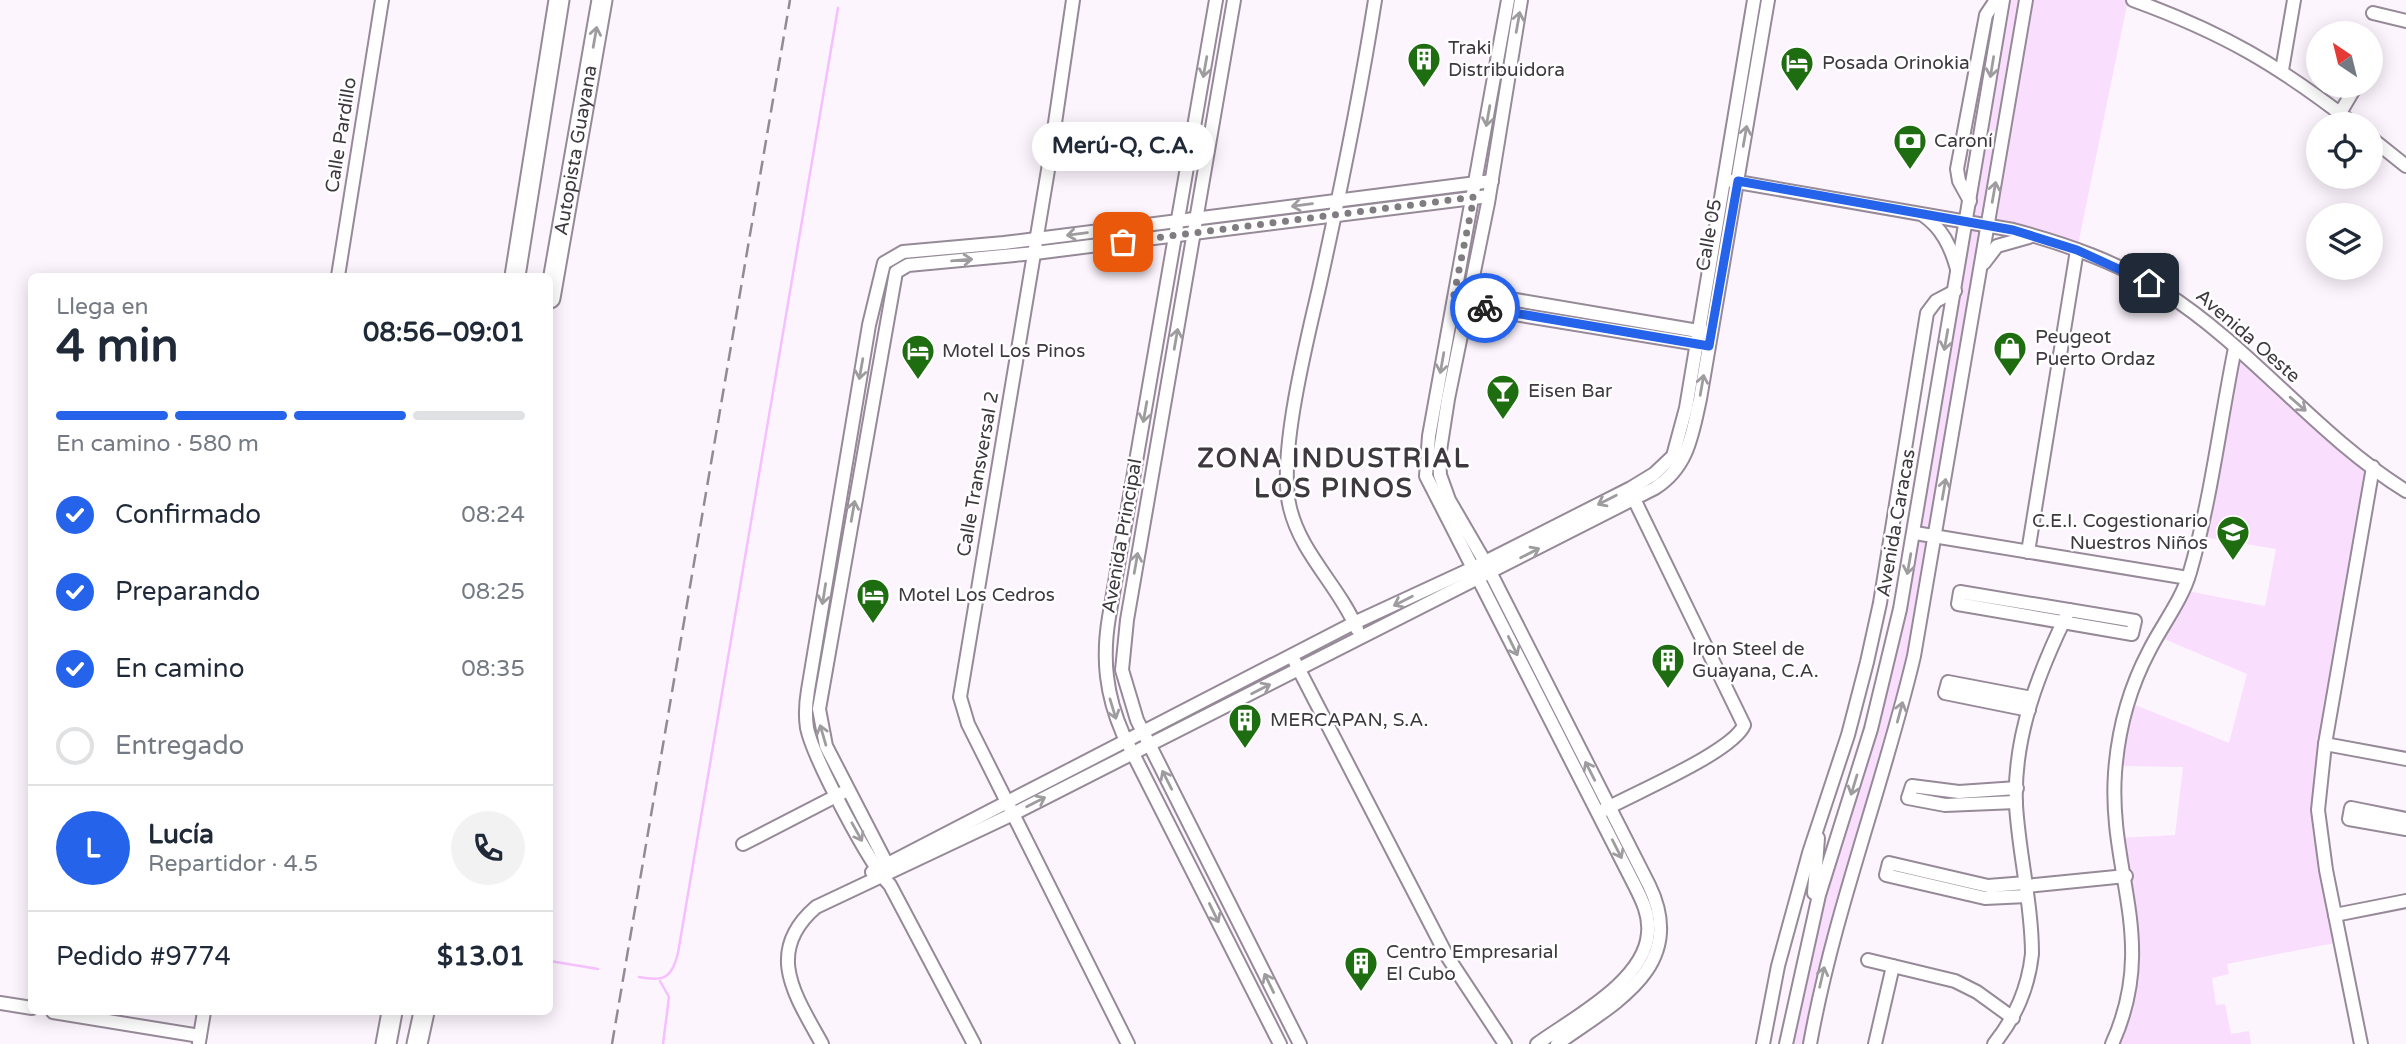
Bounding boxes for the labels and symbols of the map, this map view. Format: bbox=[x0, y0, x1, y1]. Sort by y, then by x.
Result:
one-way arrow bbox=[1512, 11, 1525, 34]
north arrow bbox=[2306, 21, 2384, 98]
one-way arrow bbox=[589, 26, 602, 49]
place label: Traki Distribuidora bbox=[1448, 37, 1565, 81]
building icon: Traki Distribuidora bbox=[1405, 40, 1443, 89]
hotel icon: Posada Orinokia bbox=[1778, 44, 1816, 93]
place label: Posada Orinokia bbox=[1822, 52, 1970, 74]
one-way arrow bbox=[1198, 55, 1211, 78]
one-way arrow bbox=[1985, 55, 1998, 78]
street label: Autopista Guayana bbox=[550, 63, 601, 237]
street label: Calle Pardillo bbox=[321, 76, 361, 194]
one-way arrow bbox=[1481, 104, 1495, 127]
bank icon: Caroní bbox=[1891, 122, 1929, 171]
callout: Merú-Q, C.A. bbox=[1032, 123, 1214, 172]
one-way arrow bbox=[1739, 125, 1752, 148]
place label: Caroní bbox=[1934, 130, 1993, 152]
one-way arrow bbox=[1988, 181, 2001, 204]
street label: Calle 05 bbox=[1692, 197, 1726, 273]
one-way arrow bbox=[1292, 199, 1314, 212]
pin bbox=[1093, 212, 1153, 272]
one-way arrow bbox=[1066, 227, 1089, 240]
one-way arrow bbox=[951, 253, 973, 266]
pin bbox=[2119, 253, 2179, 313]
courier bbox=[1450, 273, 1520, 343]
street label: Avenida Oeste bbox=[2191, 285, 2305, 387]
place label: Peugeot Puerto Ordaz bbox=[2035, 326, 2155, 370]
one-way arrow bbox=[1170, 328, 1183, 351]
one-way arrow bbox=[1939, 328, 1952, 351]
shop icon: Peugeot Puerto Ordaz bbox=[1991, 329, 2029, 378]
hotel icon: Motel Los Pinos bbox=[899, 332, 937, 381]
place label: Motel Los Pinos bbox=[942, 340, 1085, 362]
one-way arrow bbox=[1435, 351, 1448, 374]
one-way arrow bbox=[854, 357, 867, 380]
bar icon: Eisen Bar bbox=[1484, 372, 1522, 421]
one-way arrow bbox=[1696, 374, 1709, 397]
place label: Eisen Bar bbox=[1528, 380, 1613, 402]
street label: Calle Transversal 2 bbox=[953, 390, 1003, 558]
one-way arrow bbox=[2289, 396, 2307, 412]
one-way arrow bbox=[1138, 400, 1151, 423]
district label: ZONA INDUSTRIAL LOS PINOS bbox=[1197, 443, 1471, 504]
street label: Avenida Caracas bbox=[1872, 447, 1920, 599]
street label: Avenida Principal bbox=[1098, 457, 1146, 615]
one-way arrow bbox=[1938, 478, 1951, 500]
one-way arrow bbox=[1597, 494, 1617, 508]
one-way arrow bbox=[847, 500, 860, 523]
place label: C.E.I. Cogestionario Nuestros Niños bbox=[2032, 510, 2208, 554]
school or university icon: C.E.I. Cogestionario Nuestros Niños bbox=[2214, 513, 2252, 562]
one-way arrow bbox=[1519, 546, 1540, 560]
one-way arrow bbox=[1130, 552, 1144, 575]
one-way arrow bbox=[1902, 552, 1915, 575]
hotel icon: Motel Los Cedros bbox=[854, 576, 892, 625]
one-way arrow bbox=[817, 582, 830, 604]
place label: Motel Los Cedros bbox=[898, 584, 1055, 606]
one-way arrow bbox=[1393, 595, 1413, 609]
one-way arrow bbox=[1506, 635, 1520, 656]
place label: Iron Steel de Guayana, C.A. bbox=[1692, 638, 1819, 682]
building icon: Iron Steel de Guayana, C.A. bbox=[1649, 641, 1687, 690]
one-way arrow bbox=[1250, 681, 1271, 695]
one-way arrow bbox=[1108, 697, 1121, 719]
building icon: MERCAPAN, S.A. bbox=[1226, 701, 1264, 750]
one-way arrow bbox=[1894, 701, 1907, 723]
place label: MERCAPAN, S.A. bbox=[1270, 709, 1428, 731]
one-way arrow bbox=[816, 724, 829, 747]
one-way arrow bbox=[1583, 761, 1597, 782]
one-way arrow bbox=[1159, 770, 1173, 791]
one-way arrow bbox=[1847, 774, 1860, 796]
one-way arrow bbox=[1025, 795, 1046, 809]
one-way arrow bbox=[850, 822, 864, 842]
one-way arrow bbox=[1610, 838, 1624, 859]
one-way arrow bbox=[1207, 902, 1221, 923]
place label: Centro Empresarial El Cubo bbox=[1386, 941, 1558, 985]
building icon: Centro Empresarial El Cubo bbox=[1342, 944, 1380, 993]
one-way arrow bbox=[1816, 966, 1830, 989]
one-way arrow bbox=[1262, 973, 1276, 994]

